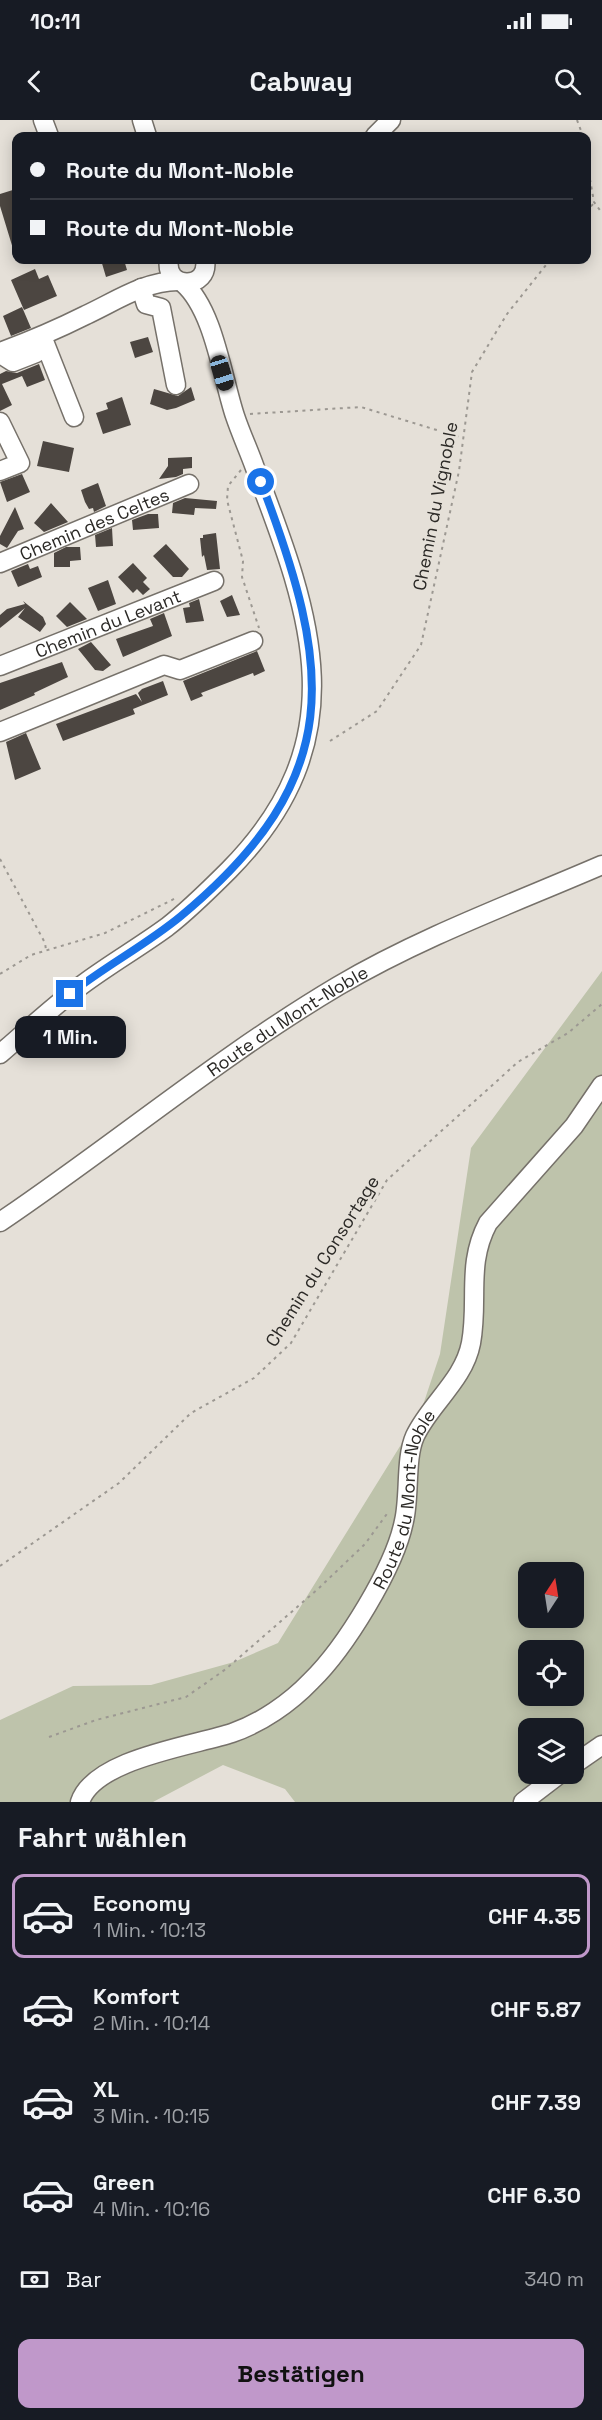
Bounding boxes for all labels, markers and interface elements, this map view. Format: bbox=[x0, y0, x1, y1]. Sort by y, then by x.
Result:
text: 10:11 bbox=[30, 7, 81, 35]
text: Cabway bbox=[249, 64, 353, 99]
icon: back bbox=[18, 65, 51, 98]
icon: search bbox=[551, 65, 584, 98]
text: Route du Mont-Noble bbox=[66, 156, 294, 184]
text: Route du Mont-Noble bbox=[66, 214, 294, 242]
car bbox=[208, 353, 236, 393]
street label: Chemin du Vignoble bbox=[407, 420, 463, 592]
route start bbox=[247, 468, 274, 495]
street label: Chemin des Celtes bbox=[16, 482, 172, 565]
street label: Chemin du Levant bbox=[32, 584, 184, 662]
street label: Route du Mont-Noble bbox=[202, 960, 372, 1081]
route end bbox=[56, 980, 83, 1007]
callout: 1 Min. bbox=[14, 1015, 125, 1057]
text: 1 Min. bbox=[43, 1024, 98, 1050]
street label: Chemin du Consortage bbox=[260, 1171, 384, 1351]
street label: Route du Mont-Noble bbox=[367, 1404, 440, 1593]
north arrow bbox=[518, 1562, 584, 1628]
map controls bbox=[518, 1562, 584, 1784]
button: locate bbox=[518, 1640, 584, 1706]
button: layers bbox=[518, 1718, 584, 1784]
text: Fahrt wählen bbox=[18, 1820, 187, 1855]
icon: car bbox=[21, 1889, 75, 1943]
text: Economy bbox=[93, 1889, 191, 1917]
text: CHF 4.35 bbox=[488, 1902, 581, 1930]
text: 1 Min. · 10:13 bbox=[93, 1917, 206, 1943]
icon: car bbox=[21, 1982, 75, 2036]
text: Komfort bbox=[93, 1982, 180, 2010]
text: CHF 5.87 bbox=[490, 1995, 581, 2023]
text: 2 Min. · 10:14 bbox=[93, 2010, 210, 2036]
icon: car bbox=[21, 2075, 75, 2129]
text: XL bbox=[93, 2075, 119, 2103]
text: CHF 7.39 bbox=[491, 2088, 581, 2116]
text: 3 Min. · 10:15 bbox=[93, 2103, 210, 2129]
icon: car bbox=[21, 2168, 75, 2222]
text: Green bbox=[93, 2168, 155, 2196]
text: CHF 6.30 bbox=[487, 2181, 581, 2209]
text: 4 Min. · 10:16 bbox=[93, 2196, 210, 2222]
icon: cash bbox=[18, 2263, 51, 2296]
text: Bar bbox=[66, 2265, 102, 2293]
text: 340 m bbox=[524, 2266, 584, 2292]
button: Bestätigen bbox=[18, 2339, 584, 2408]

